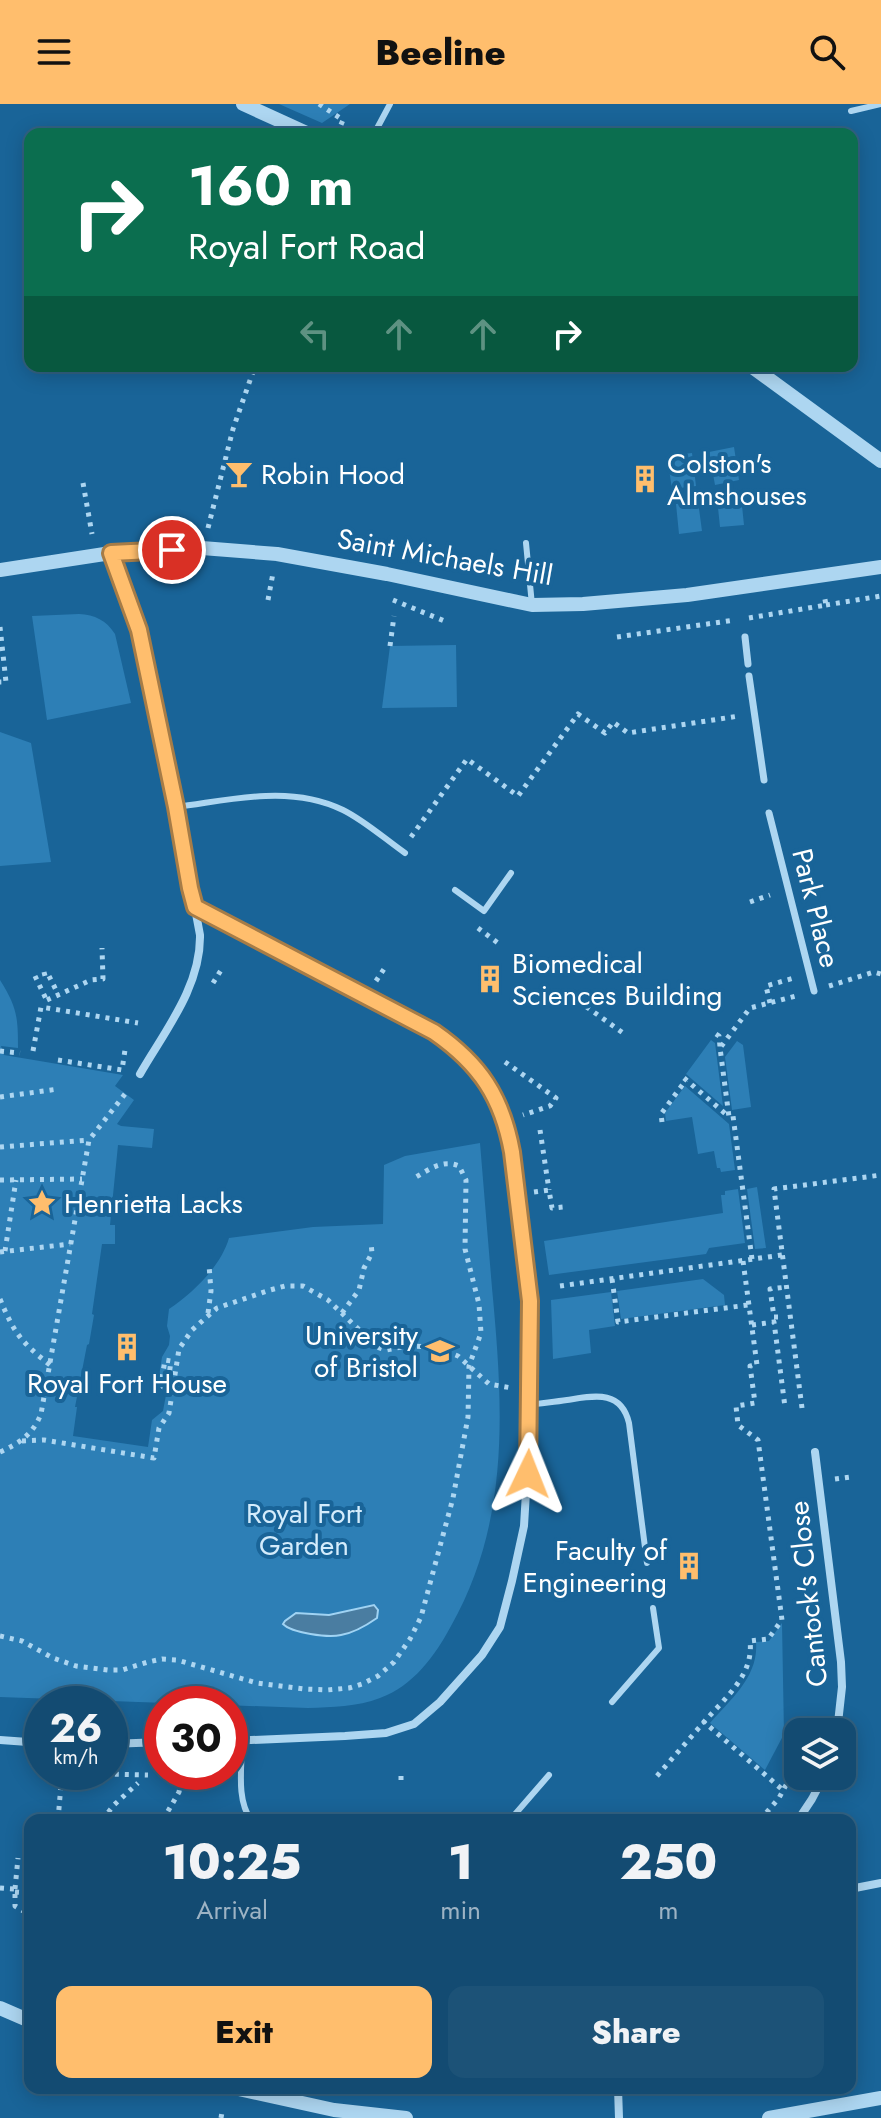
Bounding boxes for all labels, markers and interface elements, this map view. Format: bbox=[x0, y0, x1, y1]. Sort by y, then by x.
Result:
text: Beeline bbox=[375, 26, 506, 78]
icon: menu bbox=[32, 30, 76, 74]
icon: search bbox=[805, 30, 849, 74]
text: 160 m bbox=[188, 145, 354, 226]
icon: right bbox=[56, 160, 160, 264]
text: Royal Fort Road bbox=[188, 220, 426, 272]
icon: left bbox=[293, 312, 337, 356]
icon: ahead bbox=[377, 312, 421, 356]
icon: ahead bbox=[461, 312, 505, 356]
icon: right bbox=[545, 312, 589, 356]
place label: Colston's Almshouses bbox=[667, 443, 807, 516]
place label: Robin Hood bbox=[261, 454, 405, 495]
bar icon: Robin Hood bbox=[224, 459, 254, 489]
building icon: Colston's Almshouses bbox=[630, 464, 660, 494]
pin bbox=[138, 516, 206, 584]
street label: Saint Michaels Hill bbox=[334, 518, 556, 596]
icon: arrive bbox=[150, 528, 194, 572]
street label: Park Place bbox=[781, 844, 851, 972]
place label: Biomedical Sciences Building bbox=[512, 943, 723, 1016]
building icon: Biomedical Sciences Building bbox=[475, 964, 505, 994]
place label: Henrietta Lacks bbox=[64, 1183, 243, 1224]
place icon: Henrietta Lacks bbox=[27, 1188, 57, 1218]
place label: University of Bristol bbox=[305, 1315, 419, 1388]
building icon: Royal Fort House bbox=[112, 1332, 142, 1362]
school or university icon: University of Bristol bbox=[425, 1336, 455, 1366]
place label: Royal Fort House bbox=[27, 1363, 227, 1404]
position arrow bbox=[486, 1432, 570, 1516]
park label: Royal Fort Garden bbox=[246, 1493, 362, 1566]
street label: Cantock's Close bbox=[778, 1499, 838, 1689]
place label: Faculty of Engineering bbox=[523, 1530, 668, 1603]
building icon: Faculty of Engineering bbox=[674, 1551, 704, 1581]
speed limit sign: 30 bbox=[144, 1686, 248, 1790]
text: 26 bbox=[50, 1699, 103, 1757]
map controls bbox=[784, 1718, 856, 1790]
button: layers bbox=[784, 1718, 856, 1790]
text: km/h bbox=[53, 1743, 99, 1772]
text: 10:25 bbox=[163, 1828, 301, 1897]
text: 1 bbox=[448, 1828, 473, 1897]
text: 250 bbox=[620, 1828, 717, 1897]
text: Arrival bbox=[196, 1891, 268, 1929]
text: min bbox=[440, 1891, 481, 1929]
text: m bbox=[658, 1891, 679, 1929]
button: Exit bbox=[56, 1986, 432, 2078]
button: Share bbox=[448, 1986, 824, 2078]

